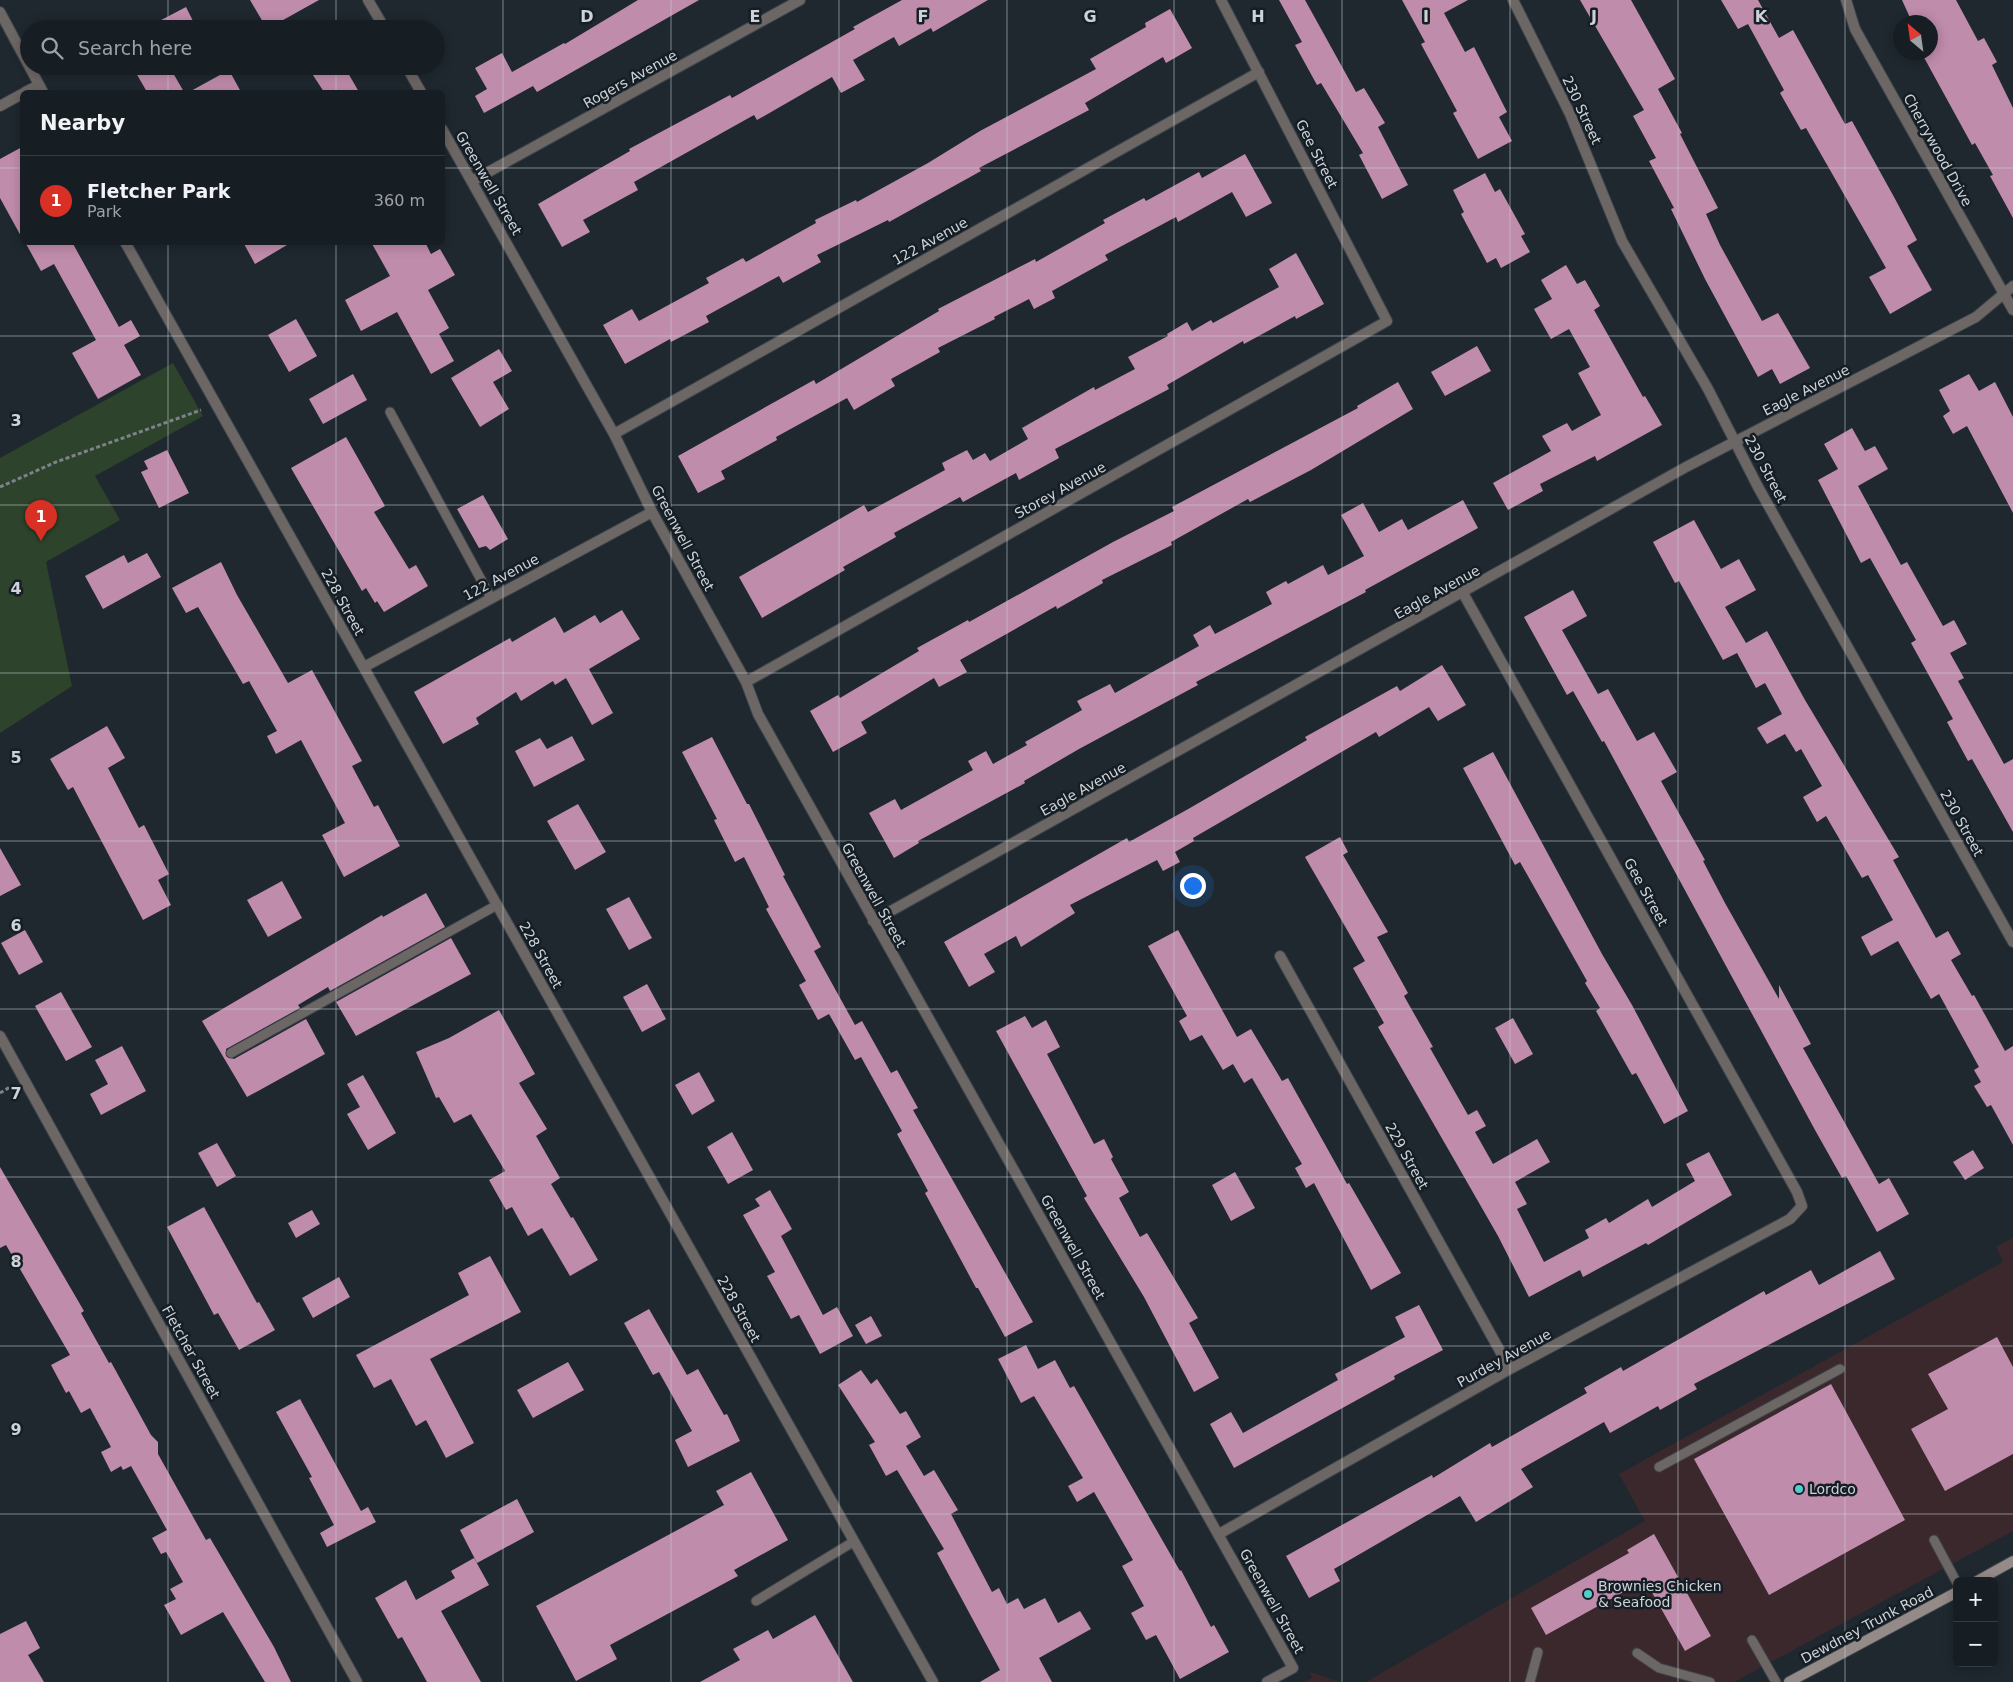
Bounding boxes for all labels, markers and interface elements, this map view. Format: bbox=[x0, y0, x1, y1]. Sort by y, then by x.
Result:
text: D bbox=[580, 7, 594, 26]
text: E bbox=[750, 7, 760, 26]
text: F bbox=[918, 7, 928, 26]
text: G bbox=[1083, 7, 1097, 26]
text: H bbox=[1251, 7, 1265, 26]
text: I bbox=[1423, 7, 1429, 26]
text: J bbox=[1590, 7, 1597, 26]
text: K bbox=[1755, 7, 1768, 26]
north arrow bbox=[1893, 15, 1938, 60]
search box bbox=[20, 20, 445, 75]
icon: search bbox=[38, 34, 66, 62]
text: Search here bbox=[78, 37, 192, 59]
street label: Rogers Avenue bbox=[580, 47, 680, 111]
street label: 230 Street bbox=[1559, 73, 1605, 147]
street label: Cherrywood Drive bbox=[1900, 91, 1976, 209]
text: Nearby bbox=[40, 111, 125, 135]
street label: Gee Street bbox=[1293, 117, 1341, 192]
street label: Greenwell Street bbox=[453, 128, 525, 238]
text: Fletcher Park bbox=[87, 180, 230, 202]
text: 1 bbox=[50, 191, 62, 210]
text: 360 m bbox=[374, 191, 425, 210]
text: Park bbox=[87, 202, 122, 221]
street label: 122 Avenue bbox=[890, 214, 970, 268]
street label: Eagle Avenue bbox=[1760, 361, 1852, 419]
text: 3 bbox=[10, 411, 22, 430]
street label: 230 Street bbox=[1742, 433, 1791, 506]
street label: Storey Avenue bbox=[1012, 458, 1108, 522]
street label: Greenwell Street bbox=[648, 482, 718, 594]
pin: 1 bbox=[25, 500, 57, 541]
street label: 122 Avenue bbox=[461, 550, 541, 604]
street label: Eagle Avenue bbox=[1391, 562, 1483, 622]
street label: 228 Street bbox=[318, 566, 368, 639]
text: 4 bbox=[10, 579, 22, 598]
text: 5 bbox=[10, 748, 22, 767]
street label: Eagle Avenue bbox=[1037, 759, 1129, 819]
street label: 230 Street bbox=[1937, 787, 1987, 860]
street label: Greenwell Street bbox=[839, 840, 910, 951]
street label: Gee Street bbox=[1621, 855, 1671, 929]
your location bbox=[1180, 873, 1206, 899]
text: 6 bbox=[10, 916, 22, 935]
street label: 228 Street bbox=[516, 919, 566, 992]
text: 7 bbox=[10, 1084, 22, 1103]
street label: 229 Street bbox=[1382, 1120, 1432, 1193]
street label: Greenwell Street bbox=[1038, 1192, 1109, 1303]
text: 8 bbox=[10, 1252, 22, 1271]
street label: 228 Street bbox=[714, 1273, 764, 1346]
street label: Fletcher Street bbox=[159, 1303, 223, 1402]
street label: Purdey Avenue bbox=[1454, 1326, 1554, 1390]
text: 9 bbox=[10, 1420, 22, 1439]
place label: Lordco bbox=[1809, 1481, 1856, 1497]
marker: Lordco bbox=[1793, 1483, 1805, 1495]
street label: Greenwell Street bbox=[1237, 1546, 1308, 1657]
map controls bbox=[1953, 1577, 1998, 1667]
button: + bbox=[1953, 1577, 1998, 1622]
place label: Brownies Chicken & Seafood bbox=[1598, 1578, 1722, 1610]
street label: Dewdney Trunk Road bbox=[1798, 1583, 1936, 1667]
marker: Brownies Chicken & Seafood bbox=[1582, 1588, 1594, 1600]
button: − bbox=[1953, 1622, 1998, 1667]

